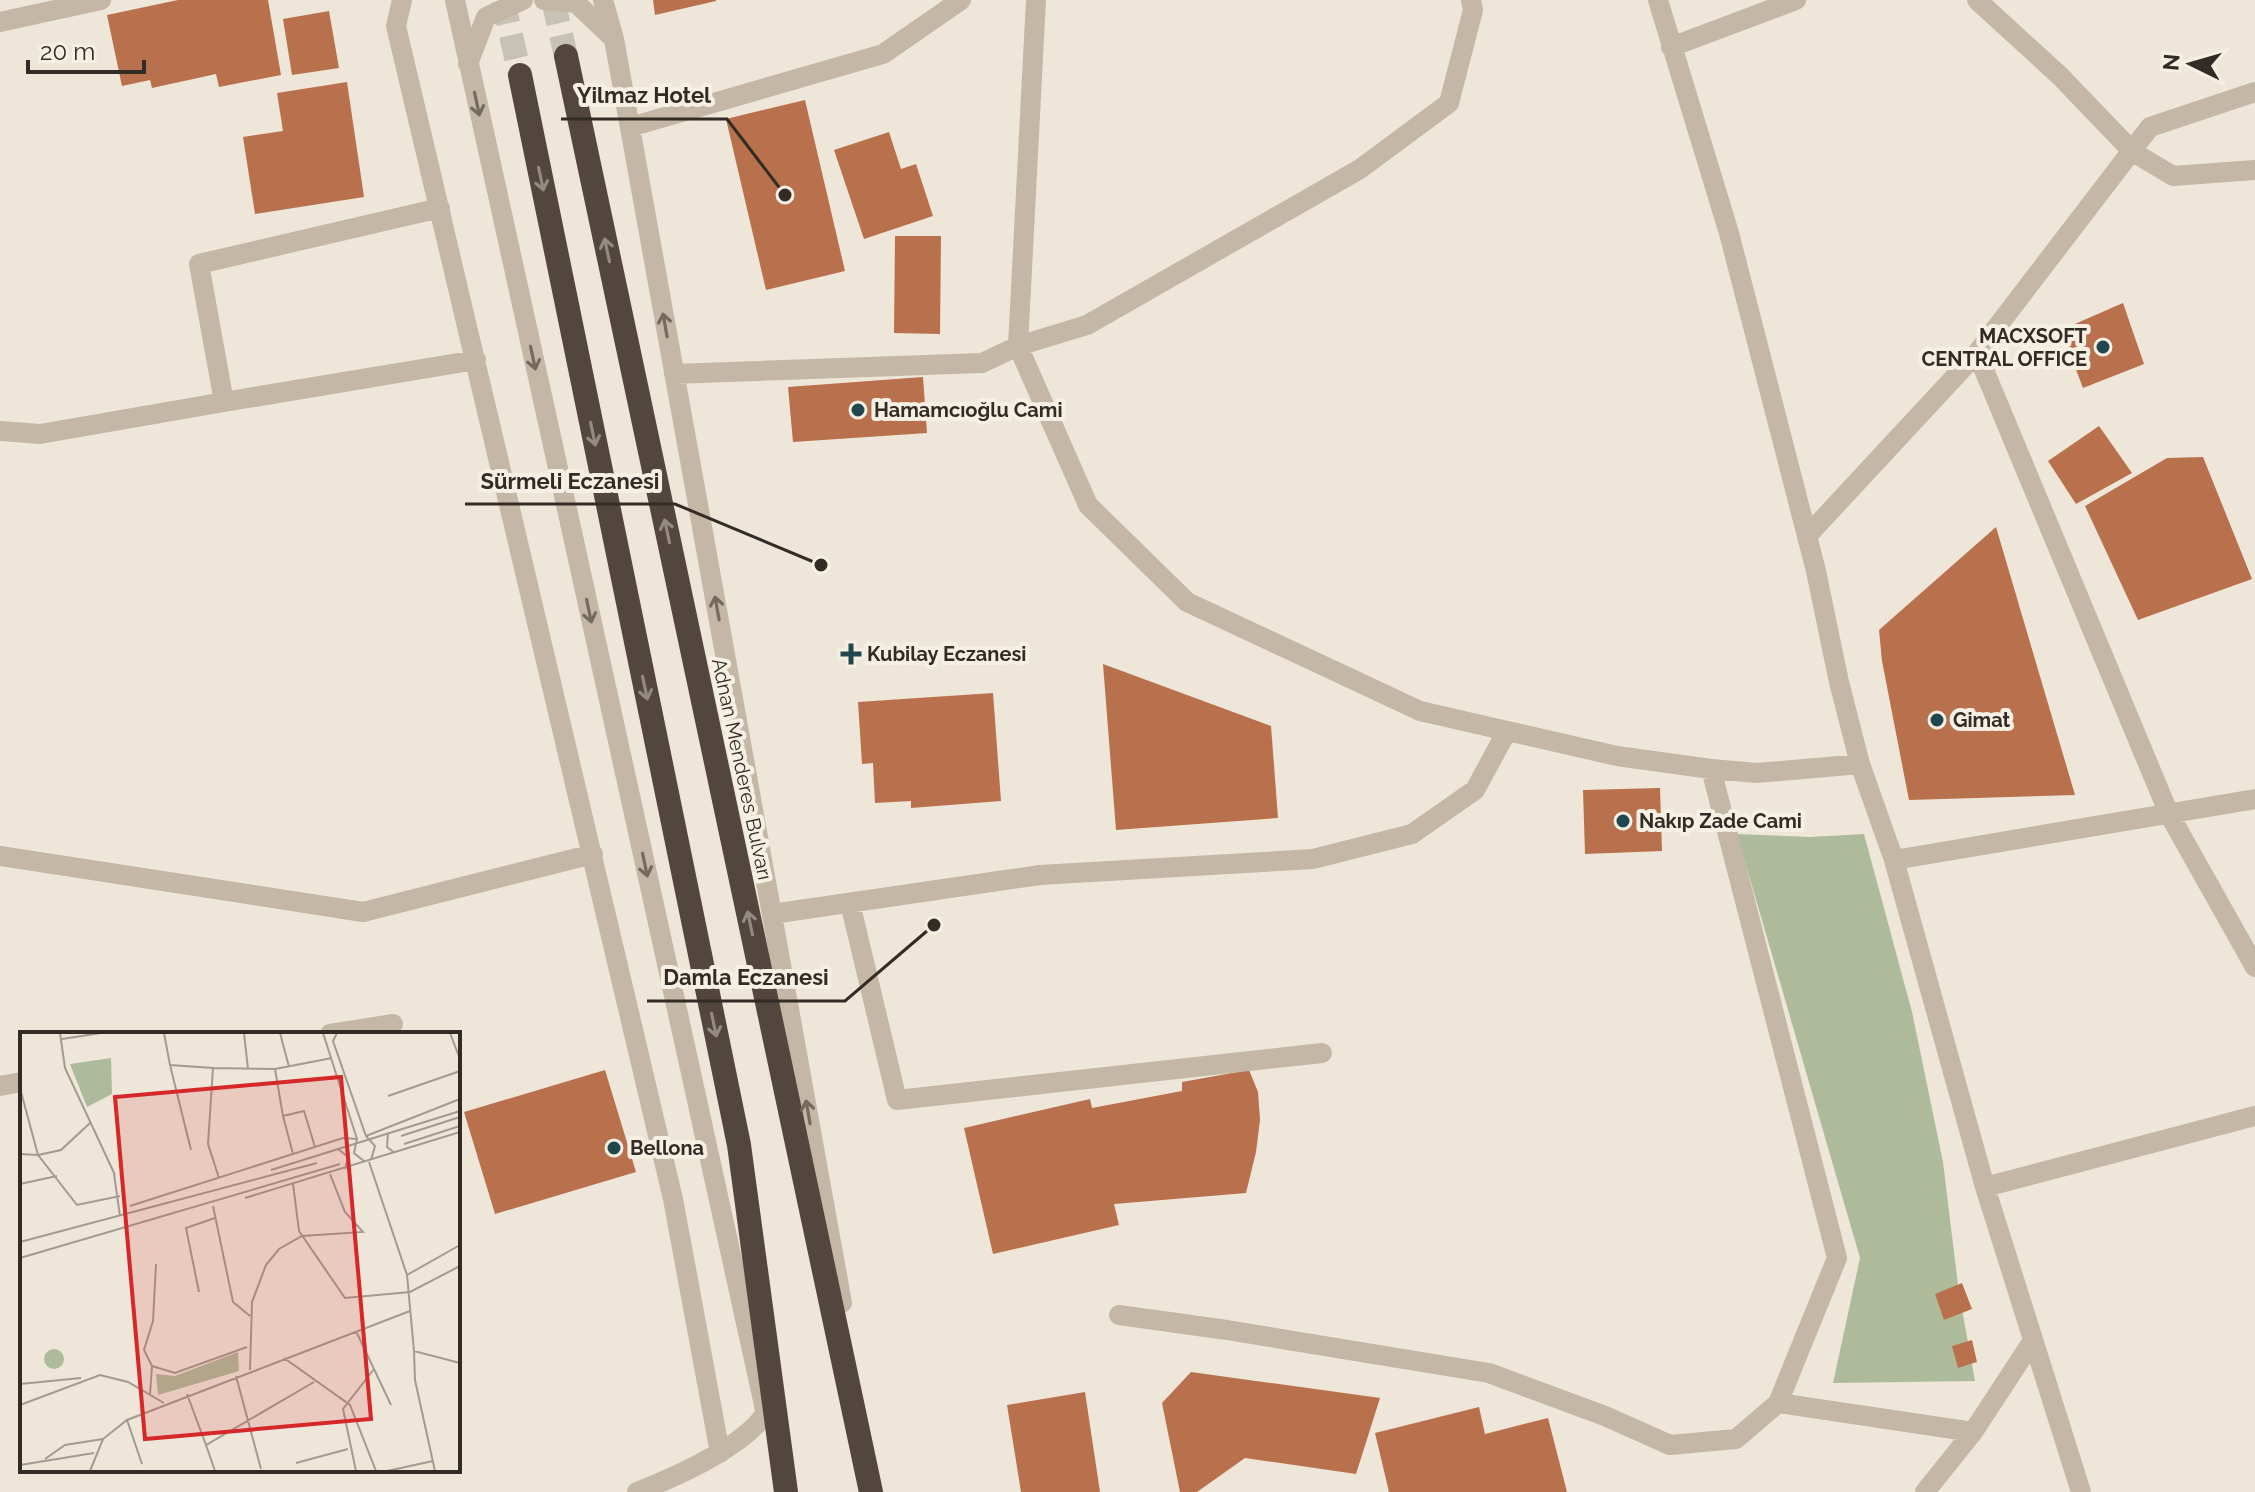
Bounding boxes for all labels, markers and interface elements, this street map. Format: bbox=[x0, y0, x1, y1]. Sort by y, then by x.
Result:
scale bar bbox=[28, 24, 144, 74]
north arrow bbox=[2151, 24, 2231, 104]
text: 20 m bbox=[40, 37, 95, 66]
text: N bbox=[2157, 53, 2185, 72]
callout: Yilmaz Hotel bbox=[561, 73, 727, 119]
text: Yilmaz Hotel bbox=[577, 82, 712, 108]
one-way arrow bbox=[470, 90, 485, 116]
one-way arrow bbox=[534, 166, 549, 191]
one-way arrow bbox=[599, 237, 614, 263]
one-way arrow bbox=[657, 313, 672, 338]
place label: MACXSOFT CENTRAL OFFICE bbox=[1921, 324, 2088, 371]
marker: MACXSOFT CENTRAL OFFICE bbox=[2094, 338, 2112, 356]
one-way arrow bbox=[526, 344, 541, 370]
place label: Hamamcıoğlu Cami bbox=[874, 398, 1063, 422]
marker: Hamamcıoğlu Cami bbox=[849, 401, 867, 419]
one-way arrow bbox=[586, 420, 601, 446]
callout: Sürmeli Eczanesi bbox=[465, 458, 675, 504]
text: Sürmeli Eczanesi bbox=[481, 468, 659, 494]
one-way arrow bbox=[659, 519, 674, 545]
one-way arrow bbox=[708, 596, 723, 622]
one-way arrow bbox=[582, 598, 597, 624]
place label: Kubilay Eczanesi bbox=[867, 642, 1026, 666]
marker: Kubilay Eczanesi bbox=[842, 645, 860, 663]
street label: Adnan Menderes Bulvarı bbox=[707, 656, 777, 882]
one-way arrow bbox=[638, 675, 653, 701]
place label: Gimat bbox=[1953, 708, 2011, 732]
marker: Gimat bbox=[1928, 711, 1946, 729]
place label: Nakıp Zade Cami bbox=[1639, 809, 1802, 833]
marker: Nakıp Zade Cami bbox=[1614, 812, 1632, 830]
one-way arrow bbox=[638, 852, 653, 878]
one-way arrow bbox=[742, 910, 757, 936]
callout: Damla Eczanesi bbox=[647, 955, 845, 1001]
text: Damla Eczanesi bbox=[663, 964, 829, 990]
one-way arrow bbox=[708, 1012, 723, 1038]
inset map bbox=[20, 1032, 460, 1472]
one-way arrow bbox=[799, 1100, 814, 1125]
place label: Bellona bbox=[630, 1136, 704, 1160]
marker: Bellona bbox=[605, 1139, 623, 1157]

